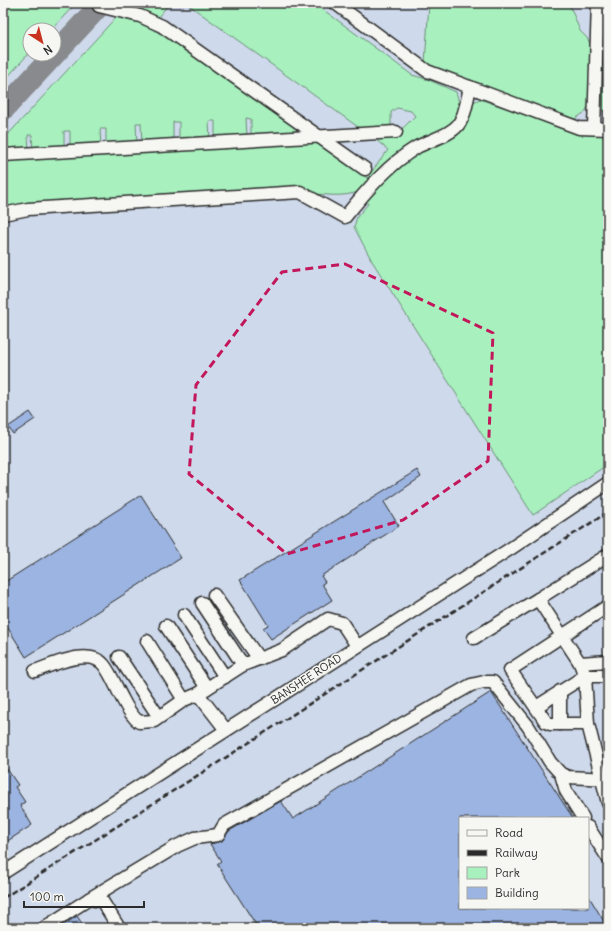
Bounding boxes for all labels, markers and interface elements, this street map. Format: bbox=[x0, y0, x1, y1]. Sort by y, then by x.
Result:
north arrow bbox=[22, 22, 62, 62]
text: N bbox=[41, 42, 55, 58]
street label: BANSHEE ROAD bbox=[268, 651, 344, 707]
legend bbox=[459, 817, 589, 909]
text: Road bbox=[495, 825, 523, 840]
text: Railway bbox=[495, 845, 538, 860]
text: Park bbox=[495, 865, 520, 880]
scale bar bbox=[24, 883, 144, 909]
text: Building bbox=[495, 885, 539, 900]
text: 100 m bbox=[30, 889, 64, 904]

